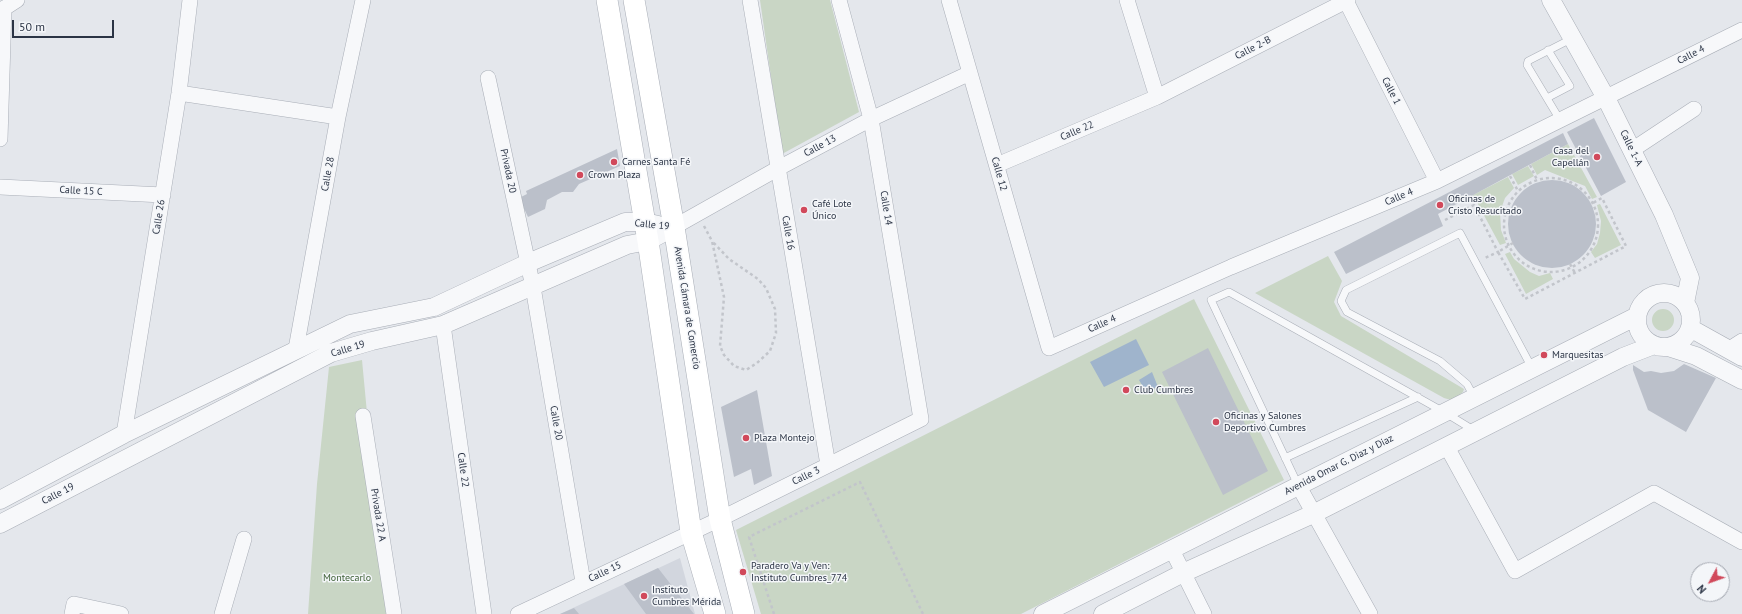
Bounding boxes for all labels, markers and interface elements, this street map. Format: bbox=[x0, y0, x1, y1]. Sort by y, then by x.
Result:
scale bar bbox=[14, 12, 116, 38]
text: 50 m bbox=[19, 19, 45, 34]
street label: Calle 2-B bbox=[1233, 34, 1273, 62]
street label: Calle 4 bbox=[1675, 43, 1707, 67]
street label: Calle 1 bbox=[1379, 75, 1403, 107]
street label: Calle 22 bbox=[1059, 119, 1095, 143]
street label: Calle 1-A bbox=[1617, 128, 1645, 168]
street label: Calle 13 bbox=[802, 132, 838, 160]
place label: Casa del Capellán bbox=[1552, 145, 1589, 168]
street label: Privada 20 bbox=[497, 148, 519, 194]
marker: Casa del Capellán bbox=[1592, 152, 1602, 162]
street label: Calle 28 bbox=[319, 156, 337, 192]
place label: Carnes Santa Fé bbox=[622, 156, 690, 168]
street label: Calle 12 bbox=[988, 156, 1010, 192]
marker: Carnes Santa Fé bbox=[609, 157, 619, 167]
place label: Crown Plaza bbox=[588, 169, 641, 181]
marker: Crown Plaza bbox=[575, 170, 585, 180]
street label: Calle 15 C bbox=[59, 184, 103, 198]
street label: Calle 4 bbox=[1383, 186, 1415, 208]
street label: Calle 14 bbox=[877, 190, 895, 226]
place label: Oficinas de Cristo Resucitado bbox=[1448, 193, 1522, 216]
place label: Café Lote Único bbox=[812, 198, 852, 222]
street label: Calle 26 bbox=[150, 199, 168, 235]
marker: Oficinas de Cristo Resucitado bbox=[1435, 200, 1445, 210]
marker: Café Lote Único bbox=[799, 205, 809, 215]
street label: Calle 16 bbox=[779, 215, 797, 251]
street label: Calle 19 bbox=[634, 217, 670, 233]
street label: Avenida Cámara de Comercio bbox=[671, 246, 703, 370]
street label: Calle 4 bbox=[1086, 313, 1118, 335]
street label: Calle 19 bbox=[330, 338, 366, 360]
place label: Marquesitas bbox=[1552, 349, 1604, 361]
marker: Marquesitas bbox=[1539, 350, 1549, 360]
place label: Club Cumbres bbox=[1134, 384, 1193, 396]
marker: Club Cumbres bbox=[1121, 385, 1131, 395]
street label: Calle 20 bbox=[547, 405, 565, 441]
place label: Oficinas y Salones Deportivo Cumbres bbox=[1224, 410, 1306, 434]
marker: Oficinas y Salones Deportivo Cumbres bbox=[1211, 417, 1221, 427]
place label: Plaza Montejo bbox=[754, 432, 815, 444]
street label: Avenida Omar G. Diaz y Diaz bbox=[1283, 432, 1395, 498]
marker: Plaza Montejo bbox=[741, 433, 751, 443]
street label: Calle 22 bbox=[455, 452, 471, 488]
street label: Calle 3 bbox=[790, 464, 822, 488]
street label: Calle 19 bbox=[40, 481, 76, 507]
street label: Privada 22 A bbox=[368, 488, 388, 542]
street label: Calle 15 bbox=[587, 559, 623, 585]
place label: Paradero Va y Ven: Instituto Cumbres_774 bbox=[751, 560, 847, 584]
north arrow bbox=[1690, 562, 1730, 602]
marker: Paradero Va y Ven: Instituto Cumbres_774 bbox=[738, 567, 748, 577]
park label: Montecarlo bbox=[323, 572, 371, 584]
text: N bbox=[1694, 582, 1709, 597]
place label: Instituto Cumbres Mérida bbox=[652, 584, 721, 608]
marker: Instituto Cumbres Mérida bbox=[639, 591, 649, 601]

